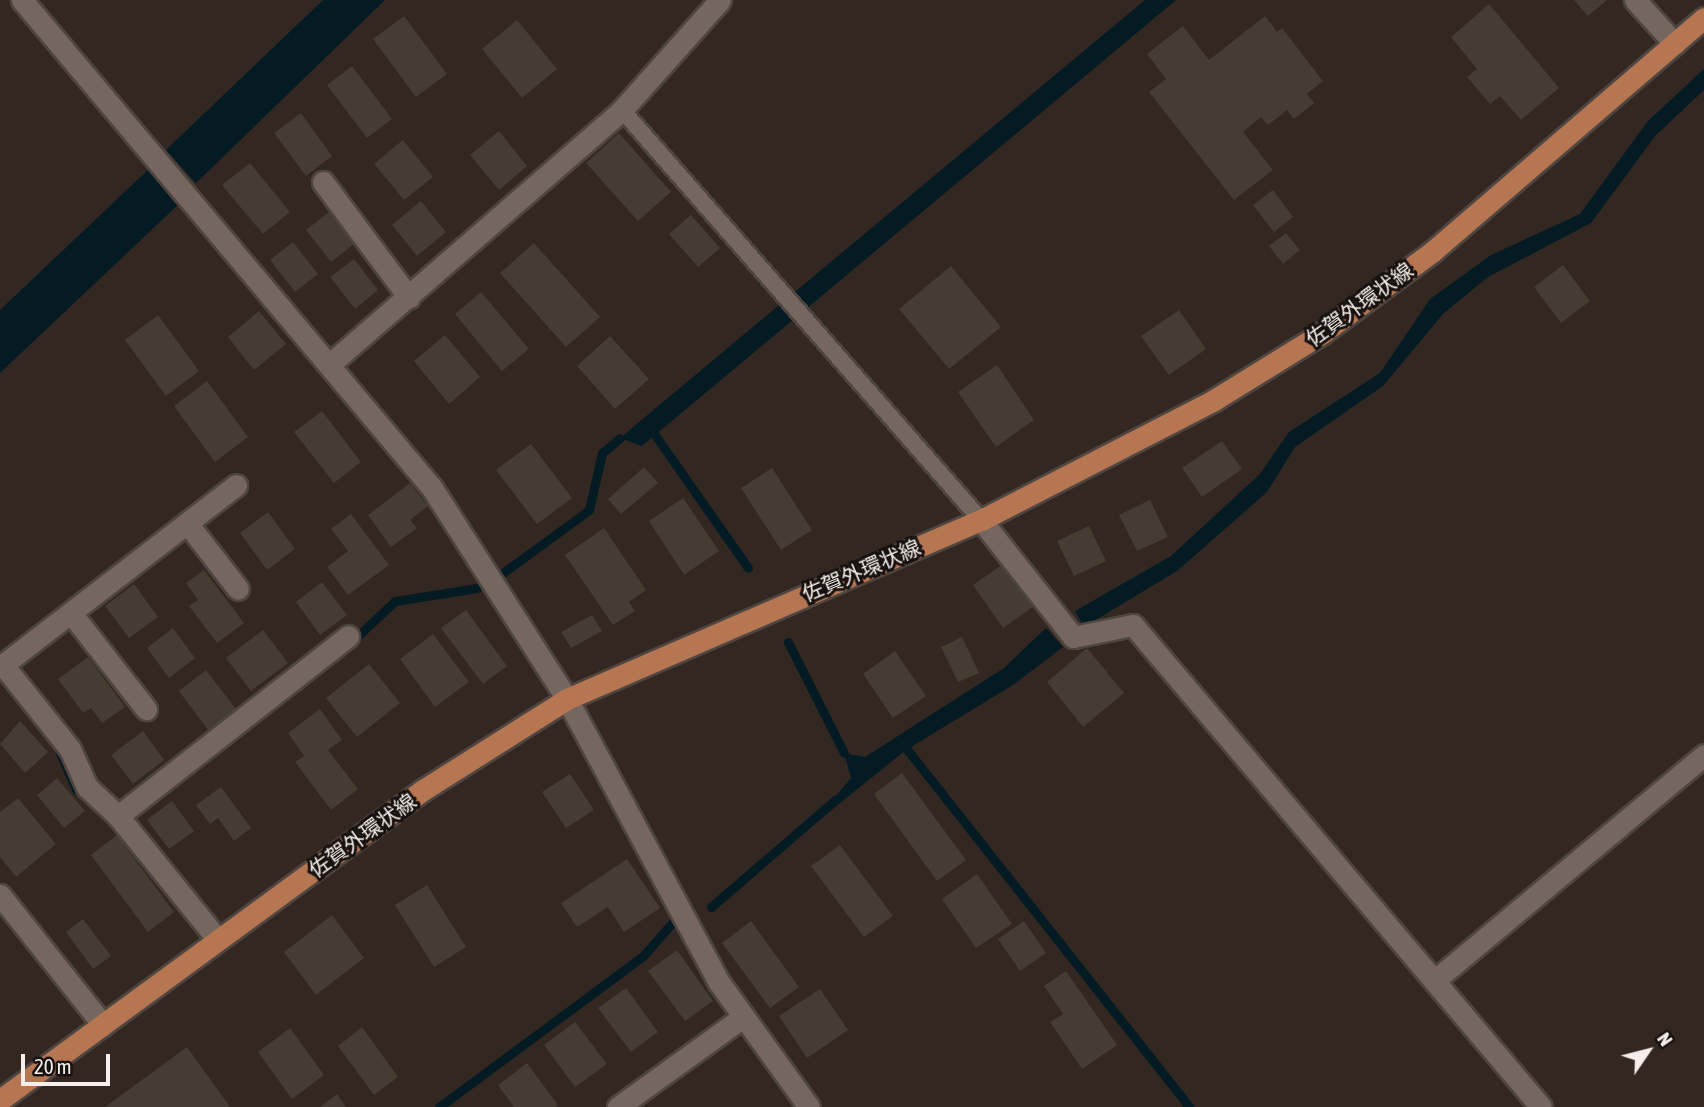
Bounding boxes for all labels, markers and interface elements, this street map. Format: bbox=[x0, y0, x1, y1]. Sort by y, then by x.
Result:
street label: 佐賀外環状線 bbox=[1301, 257, 1417, 351]
street label: 佐賀外環状線 bbox=[798, 534, 924, 606]
street label: 佐賀外環状線 bbox=[304, 788, 420, 882]
north arrow bbox=[1613, 1016, 1683, 1086]
text: N bbox=[1653, 1028, 1677, 1050]
scale bar bbox=[24, 1040, 114, 1084]
text: 20 m bbox=[34, 1054, 72, 1078]

